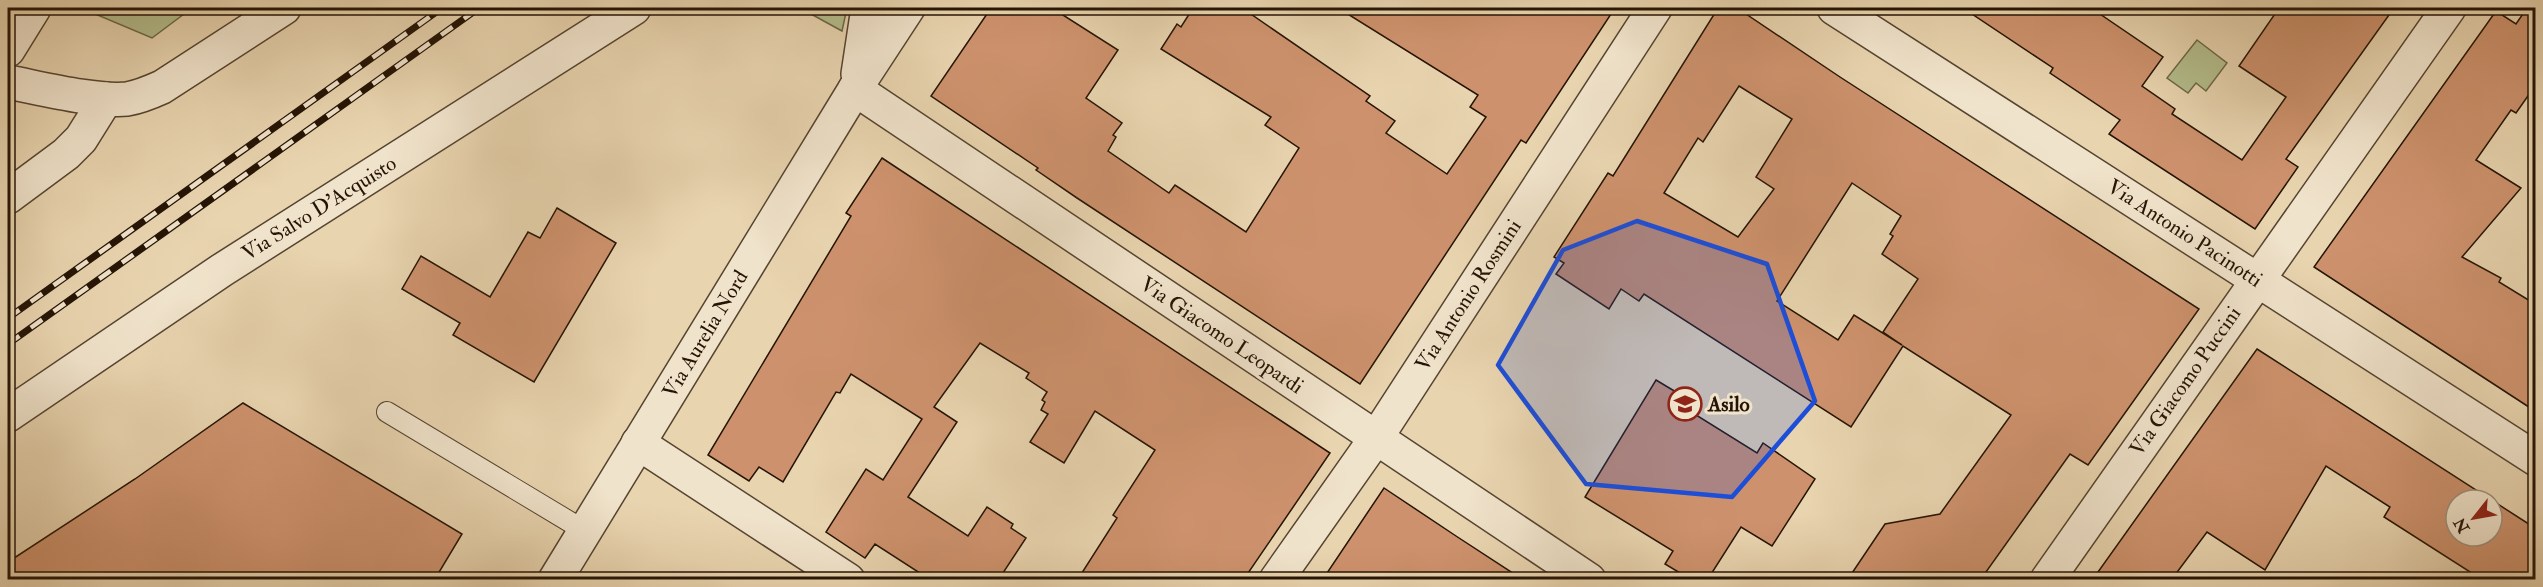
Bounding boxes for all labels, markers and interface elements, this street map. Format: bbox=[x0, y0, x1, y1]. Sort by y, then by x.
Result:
street label: Via Salvo D'Acquisto bbox=[237, 150, 402, 267]
street label: Via Antonio Pacinotti bbox=[2102, 173, 2268, 294]
street label: Via Antonio Rosmini bbox=[1409, 214, 1528, 376]
street label: Via Aurelia Nord bbox=[657, 265, 755, 403]
street label: Via Giacomo Leopardi bbox=[1135, 271, 1309, 400]
street label: Via Giacomo Puccini bbox=[2124, 301, 2247, 461]
school or university icon: Asilo bbox=[1667, 386, 1703, 422]
place label: Asilo bbox=[1707, 391, 1750, 418]
north arrow bbox=[2444, 488, 2504, 548]
text: N bbox=[2449, 513, 2475, 537]

